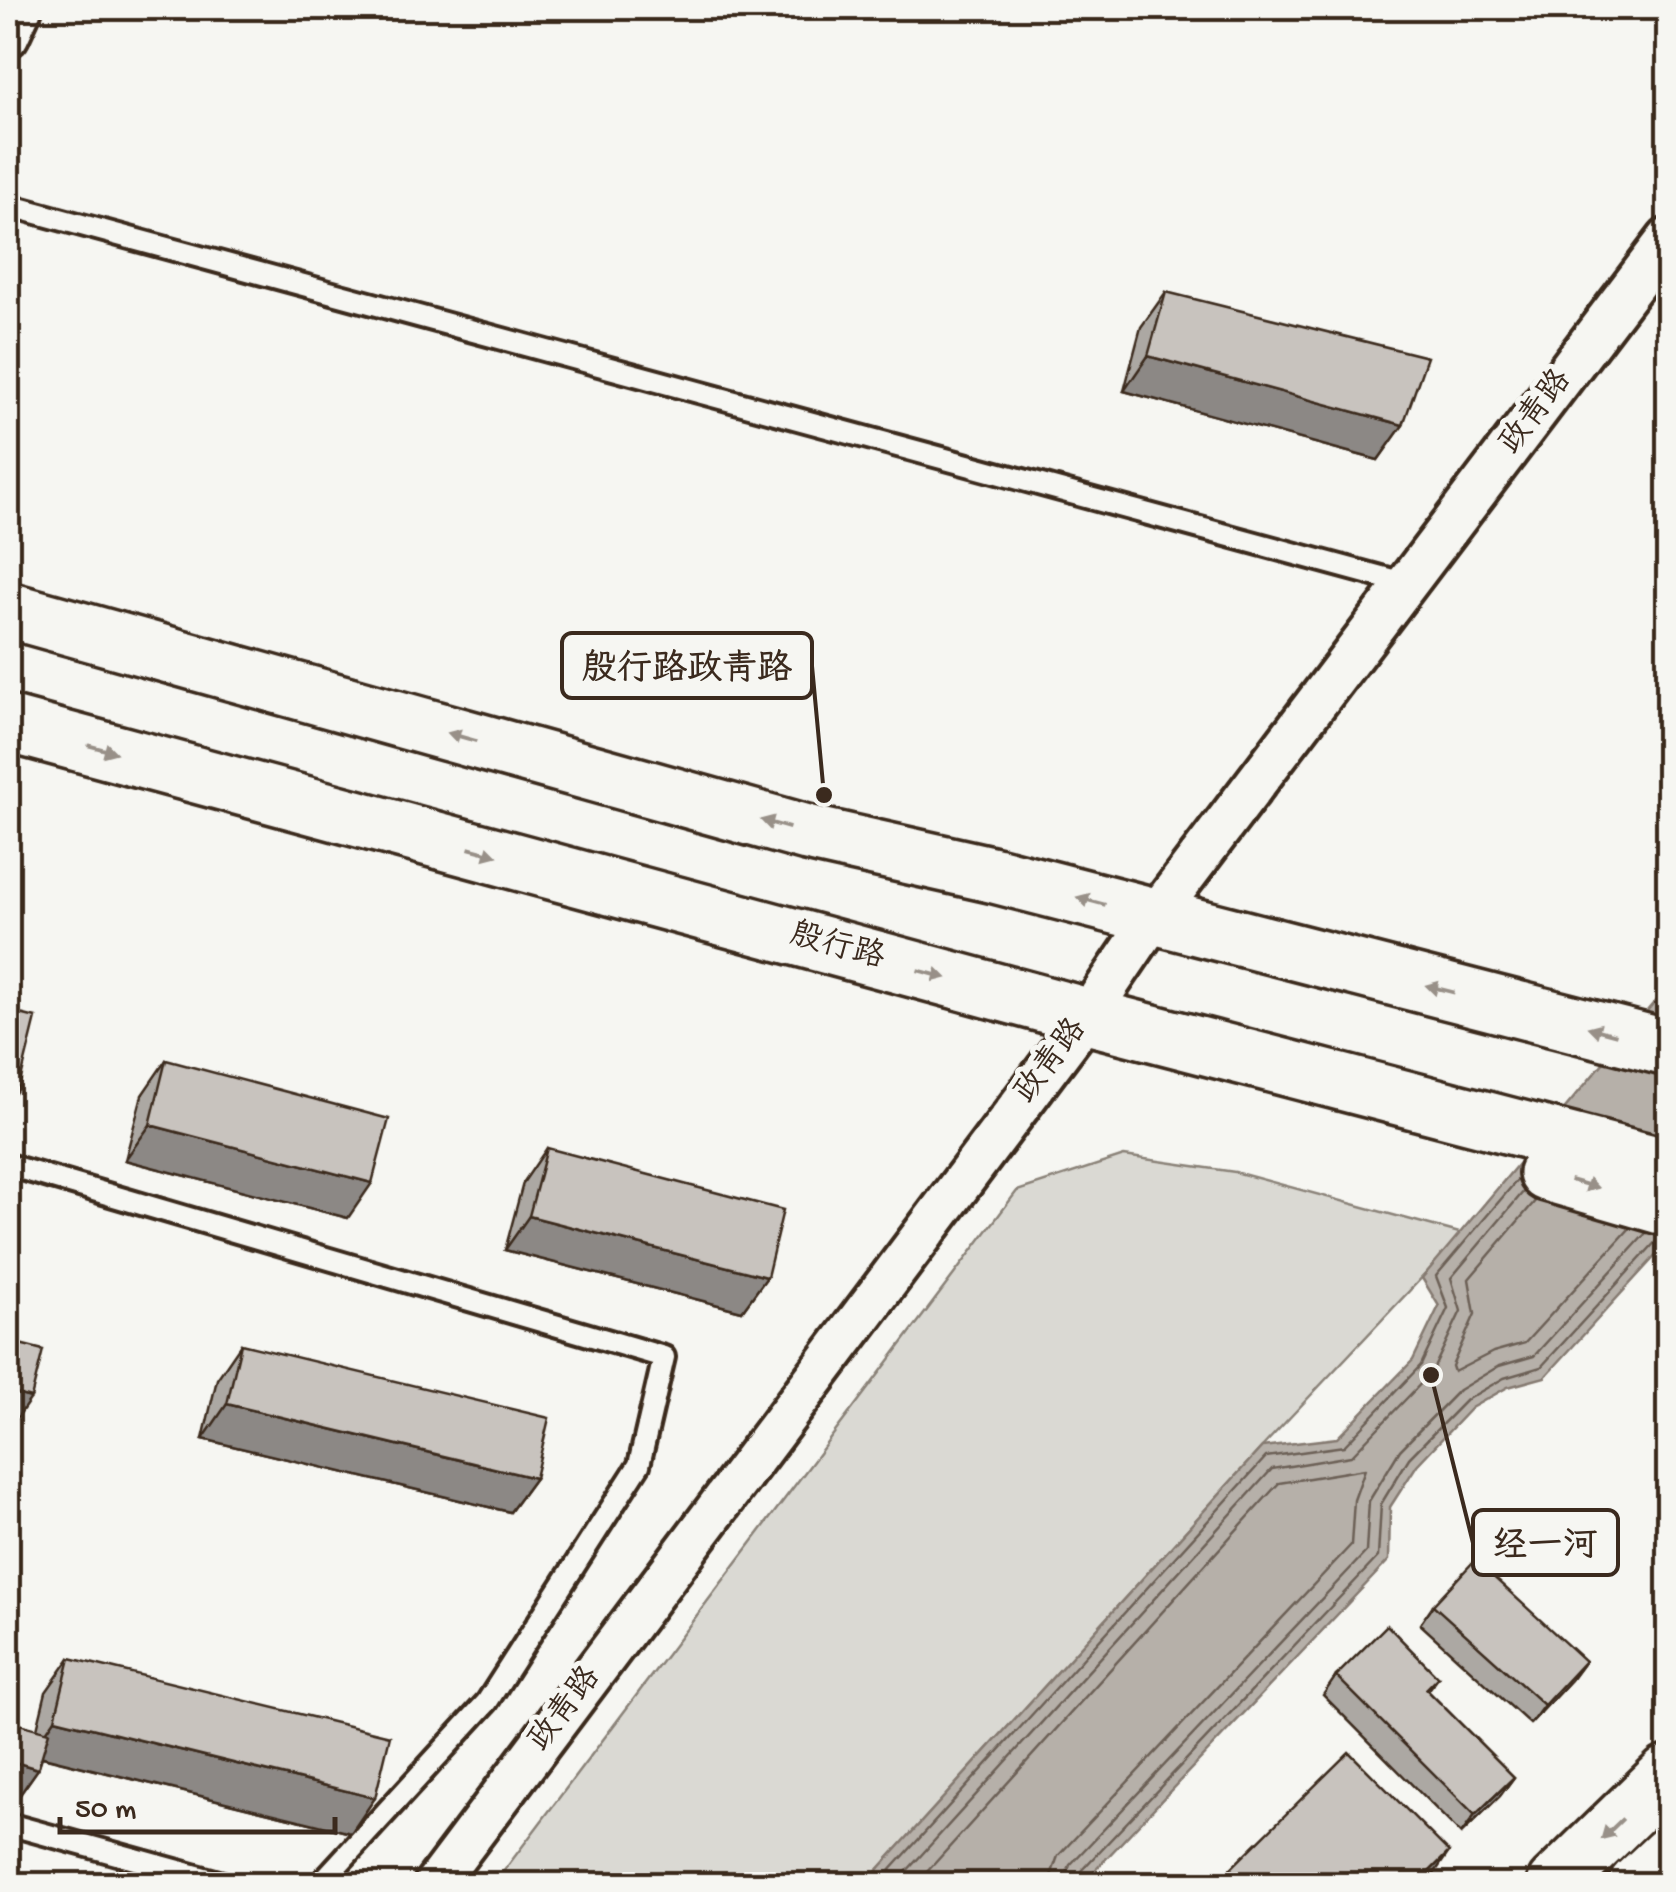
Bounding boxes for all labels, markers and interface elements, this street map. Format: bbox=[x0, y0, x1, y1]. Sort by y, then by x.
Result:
street label: 政青路 bbox=[1491, 362, 1581, 463]
callout: 殷行路政青路 bbox=[562, 633, 812, 698]
text: 殷行路政青路 bbox=[582, 648, 793, 692]
one-way arrow bbox=[447, 729, 477, 744]
one-way arrow bbox=[87, 742, 118, 757]
one-way arrow bbox=[760, 816, 791, 832]
one-way arrow bbox=[468, 845, 499, 861]
one-way arrow bbox=[1075, 892, 1106, 908]
street label: 殷行路 bbox=[786, 915, 889, 979]
one-way arrow bbox=[917, 966, 948, 982]
one-way arrow bbox=[1424, 981, 1455, 997]
street label: 政青路 bbox=[1006, 1011, 1096, 1112]
one-way arrow bbox=[1586, 1022, 1617, 1038]
one-way arrow bbox=[1569, 1177, 1600, 1192]
callout: 经一河 bbox=[1473, 1510, 1618, 1575]
text: 经一河 bbox=[1492, 1527, 1598, 1569]
street label: 政青路 bbox=[520, 1659, 610, 1760]
scale bar bbox=[60, 1772, 335, 1834]
text: 50 m bbox=[75, 1794, 136, 1829]
one-way arrow bbox=[1600, 1817, 1624, 1841]

